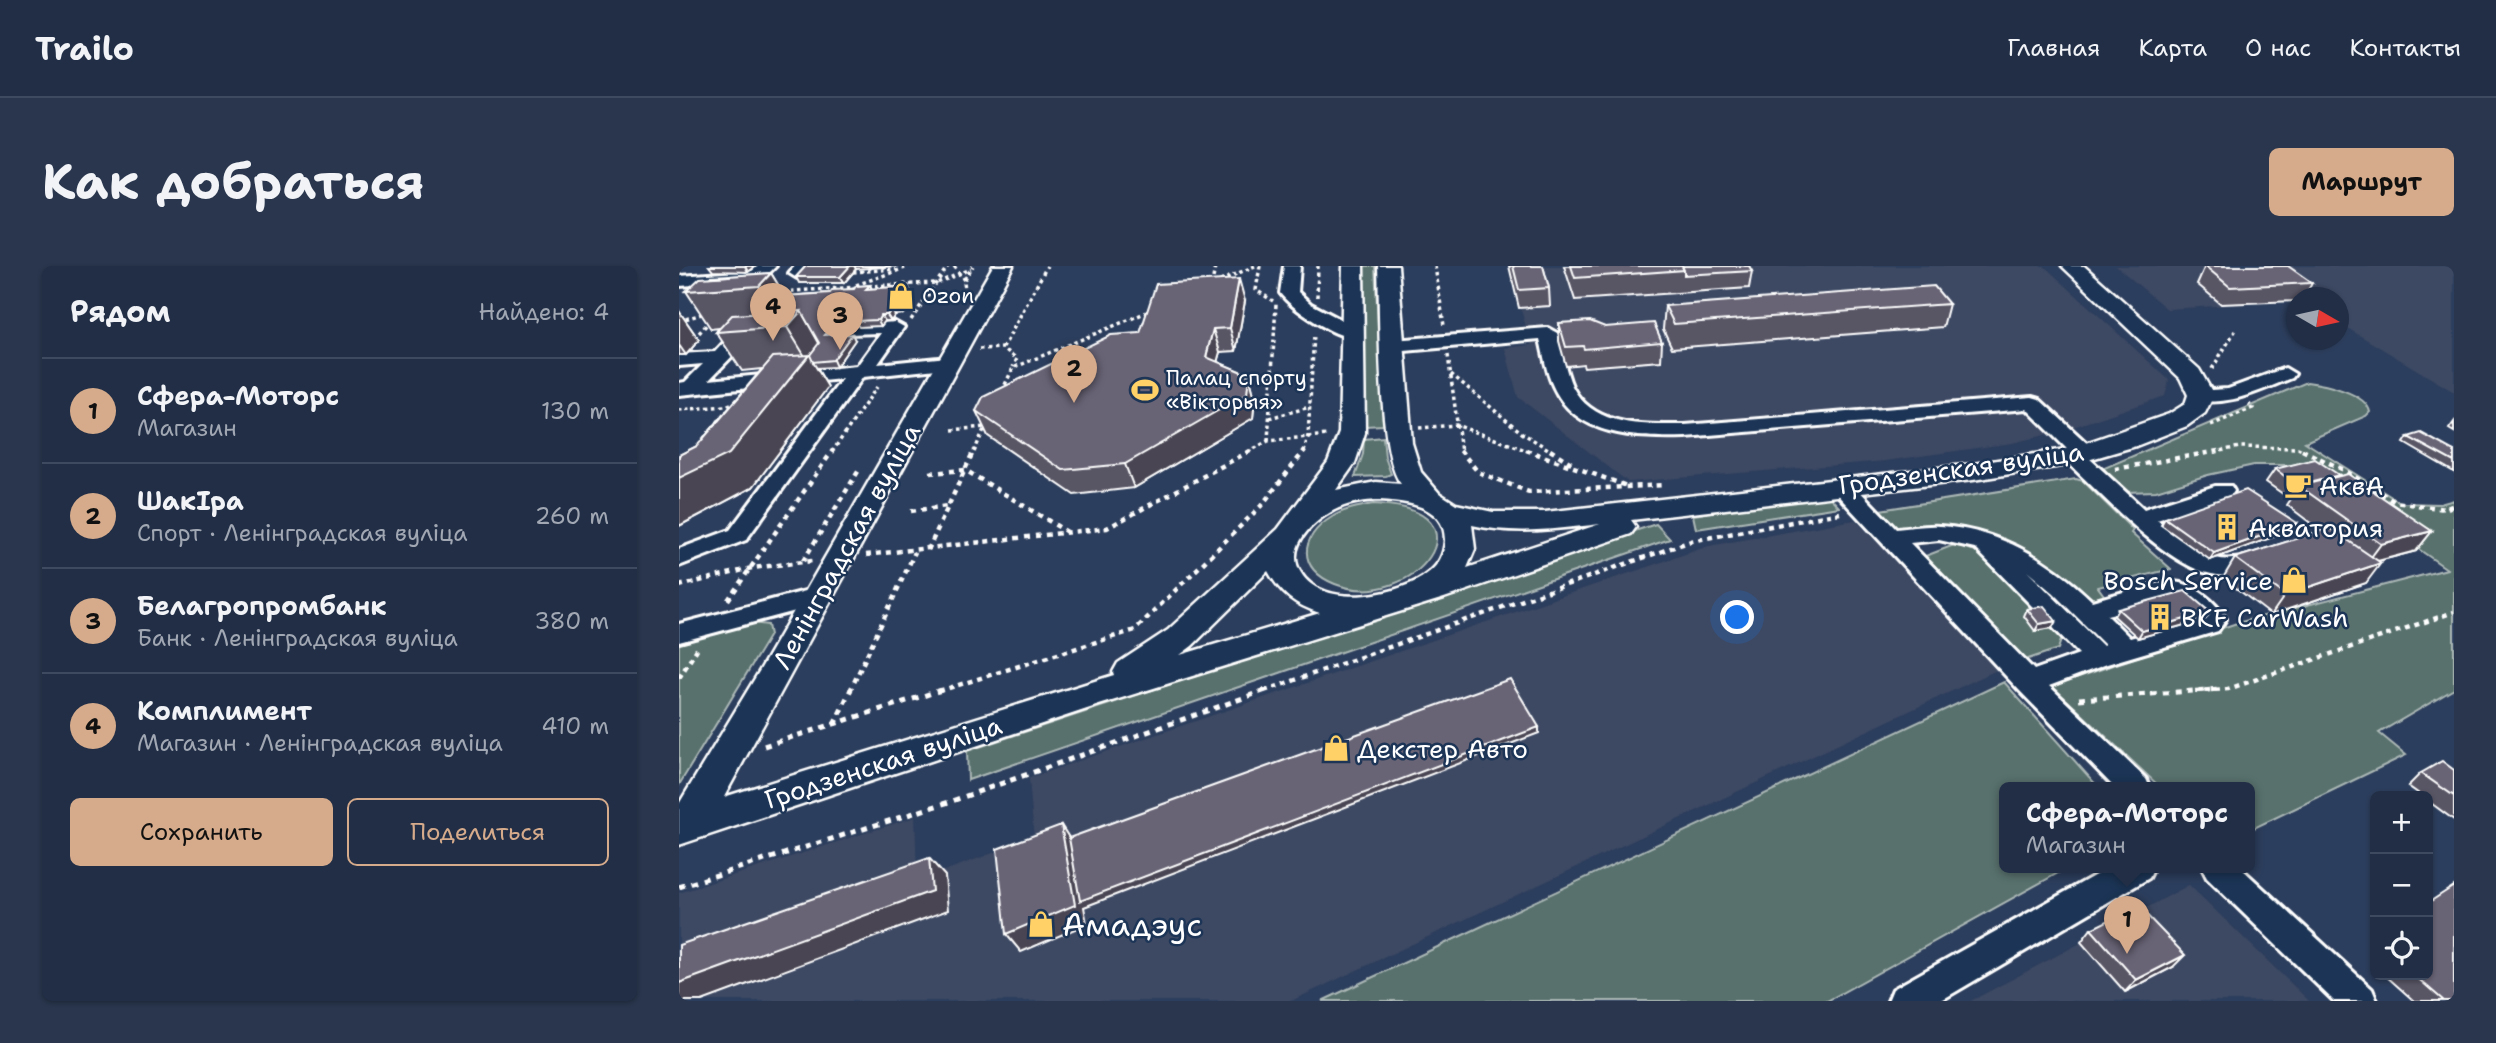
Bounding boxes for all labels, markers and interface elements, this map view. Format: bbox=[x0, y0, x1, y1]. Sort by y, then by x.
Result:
text: Trailo bbox=[35, 26, 134, 71]
text: Главная bbox=[2007, 32, 2100, 64]
text: Карта bbox=[2138, 32, 2207, 64]
text: О нас bbox=[2245, 32, 2311, 64]
text: Контакты bbox=[2349, 32, 2461, 64]
button: Маршрут bbox=[2269, 148, 2454, 216]
text: Как добраться bbox=[42, 149, 424, 215]
shop icon: Ozon bbox=[886, 281, 916, 311]
place label: Ozon bbox=[922, 282, 974, 310]
pin: 4 bbox=[750, 283, 796, 341]
north arrow bbox=[2286, 287, 2349, 350]
text: Рядом bbox=[70, 291, 170, 332]
pin: 3 bbox=[817, 292, 863, 350]
text: Найдено: 4 bbox=[479, 297, 609, 327]
pin: 2 bbox=[1051, 345, 1097, 403]
place label: Палац спорту «Вікторыя» bbox=[1166, 364, 1307, 416]
sports icon: Палац спорту «Вікторыя» bbox=[1130, 375, 1160, 405]
text: Сфера-Моторс bbox=[137, 378, 339, 413]
text: 1 bbox=[88, 396, 98, 426]
text: 130 m bbox=[541, 396, 609, 426]
text: Магазин bbox=[137, 413, 237, 443]
street label: Ленінградская вуліца bbox=[764, 417, 928, 675]
street label: Гродзенская вуліца bbox=[1836, 433, 2086, 503]
place label: АквА bbox=[2319, 468, 2384, 503]
cafe icon: АквА bbox=[2283, 470, 2313, 500]
text: ШакІра bbox=[137, 483, 244, 518]
text: 2 bbox=[85, 501, 101, 531]
text: 260 m bbox=[535, 501, 609, 531]
place label: Акватория bbox=[2248, 510, 2383, 545]
building icon: Акватория bbox=[2212, 512, 2242, 542]
text: Спорт · Ленінградская вуліца bbox=[137, 518, 468, 548]
place label: Bosch Service bbox=[2103, 563, 2273, 598]
shop icon: Bosch Service bbox=[2279, 565, 2309, 595]
text: Белагропромбанк bbox=[137, 588, 387, 623]
your location bbox=[1720, 600, 1754, 634]
place label: BKF CarWash bbox=[2181, 600, 2348, 635]
building icon: BKF CarWash bbox=[2145, 602, 2175, 632]
text: 3 bbox=[85, 606, 101, 636]
text: 380 m bbox=[534, 606, 609, 636]
text: Банк · Ленінградская вуліца bbox=[137, 623, 458, 653]
text: Комплимент bbox=[137, 693, 312, 728]
street label: Гродзенская вуліца bbox=[760, 707, 1006, 817]
text: 4 bbox=[85, 711, 101, 741]
text: 410 m bbox=[541, 711, 609, 741]
text: Магазин · Ленінградская вуліца bbox=[137, 728, 503, 758]
place label: Декстер Авто bbox=[1357, 731, 1528, 766]
shop icon: Декстер Авто bbox=[1321, 733, 1351, 763]
popup bbox=[1999, 782, 2255, 873]
map controls bbox=[2370, 791, 2433, 980]
button: + bbox=[2370, 791, 2433, 854]
text: Сфера-Моторс bbox=[2026, 795, 2228, 830]
button: Сохранить bbox=[70, 798, 333, 866]
button: Поделиться bbox=[347, 798, 609, 866]
text: Магазин bbox=[2026, 830, 2126, 860]
button: − bbox=[2370, 854, 2433, 917]
pin: 1 bbox=[2104, 896, 2150, 954]
place label: Амадэус bbox=[1062, 903, 1202, 946]
shop icon: Амадэус bbox=[1026, 909, 1056, 939]
button: locate bbox=[2370, 917, 2433, 980]

